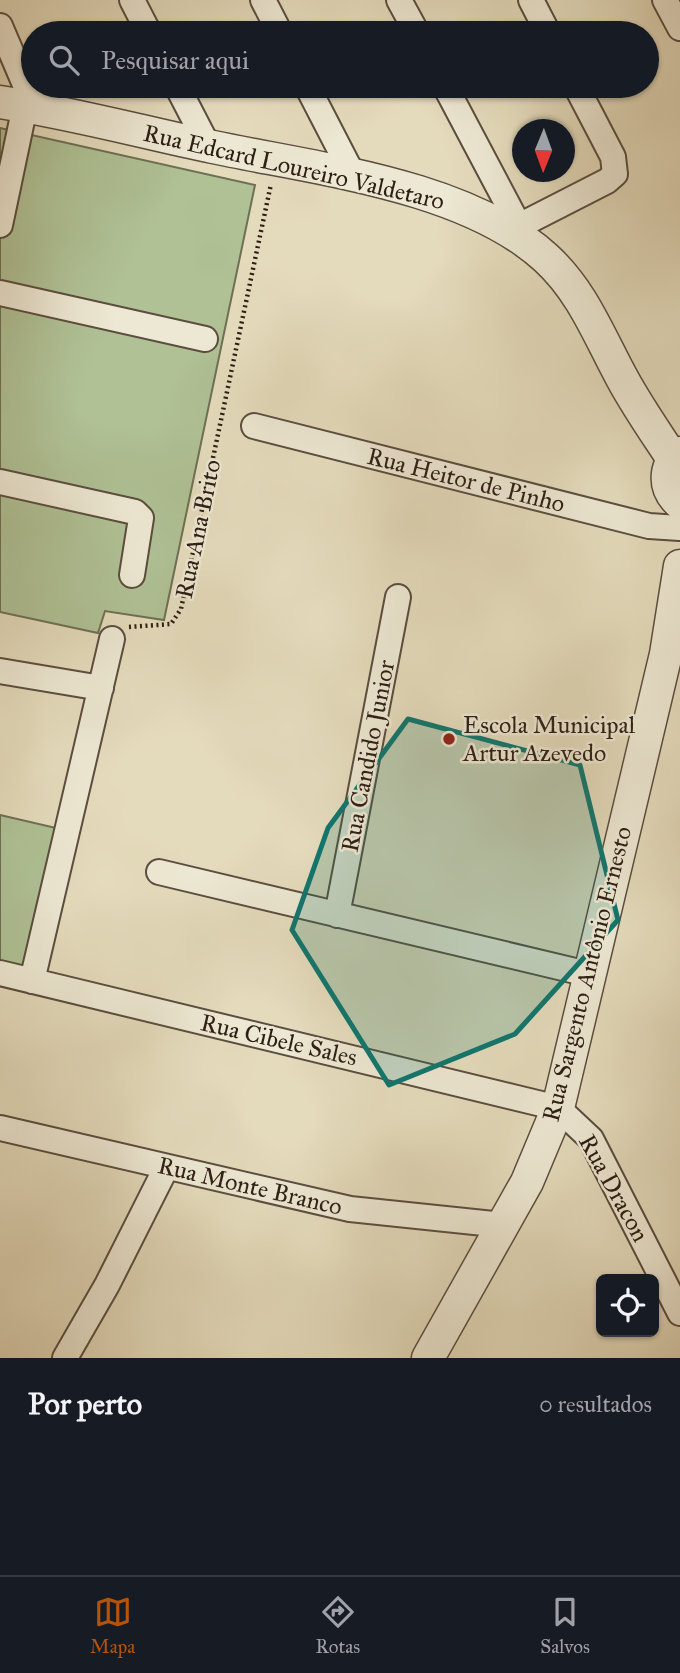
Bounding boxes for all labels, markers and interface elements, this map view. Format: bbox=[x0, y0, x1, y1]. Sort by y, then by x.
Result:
search box bbox=[21, 21, 659, 98]
icon: search bbox=[45, 41, 83, 79]
text: Pesquisar aqui bbox=[101, 44, 249, 76]
street label: Rua Edcard Loureiro Valdetaro bbox=[140, 118, 448, 216]
north arrow bbox=[512, 119, 575, 182]
street label: Rua Heitor de Pinho bbox=[364, 441, 568, 519]
street label: Rua Ana Brito bbox=[169, 457, 227, 601]
street label: Rua Candido Junior bbox=[335, 657, 401, 855]
place label: Escola Municipal Artur Azevedo bbox=[462, 710, 636, 768]
marker: Escola Municipal Artur Azevedo bbox=[441, 731, 457, 747]
street label: Rua Sargento Antônio Ernesto bbox=[536, 823, 638, 1125]
street label: Rua Cibele Sales bbox=[198, 1007, 360, 1073]
street label: Rua Dracon bbox=[572, 1129, 656, 1247]
street label: Rua Monte Branco bbox=[155, 1150, 345, 1222]
map controls bbox=[596, 1274, 659, 1337]
button: locate bbox=[596, 1274, 659, 1337]
text: Por perto bbox=[28, 1386, 142, 1422]
text: 0 resultados bbox=[539, 1390, 652, 1418]
tab: Mapa bbox=[90, 1593, 135, 1658]
tab: Rotas bbox=[316, 1593, 360, 1658]
tab: Salvos bbox=[540, 1593, 590, 1658]

